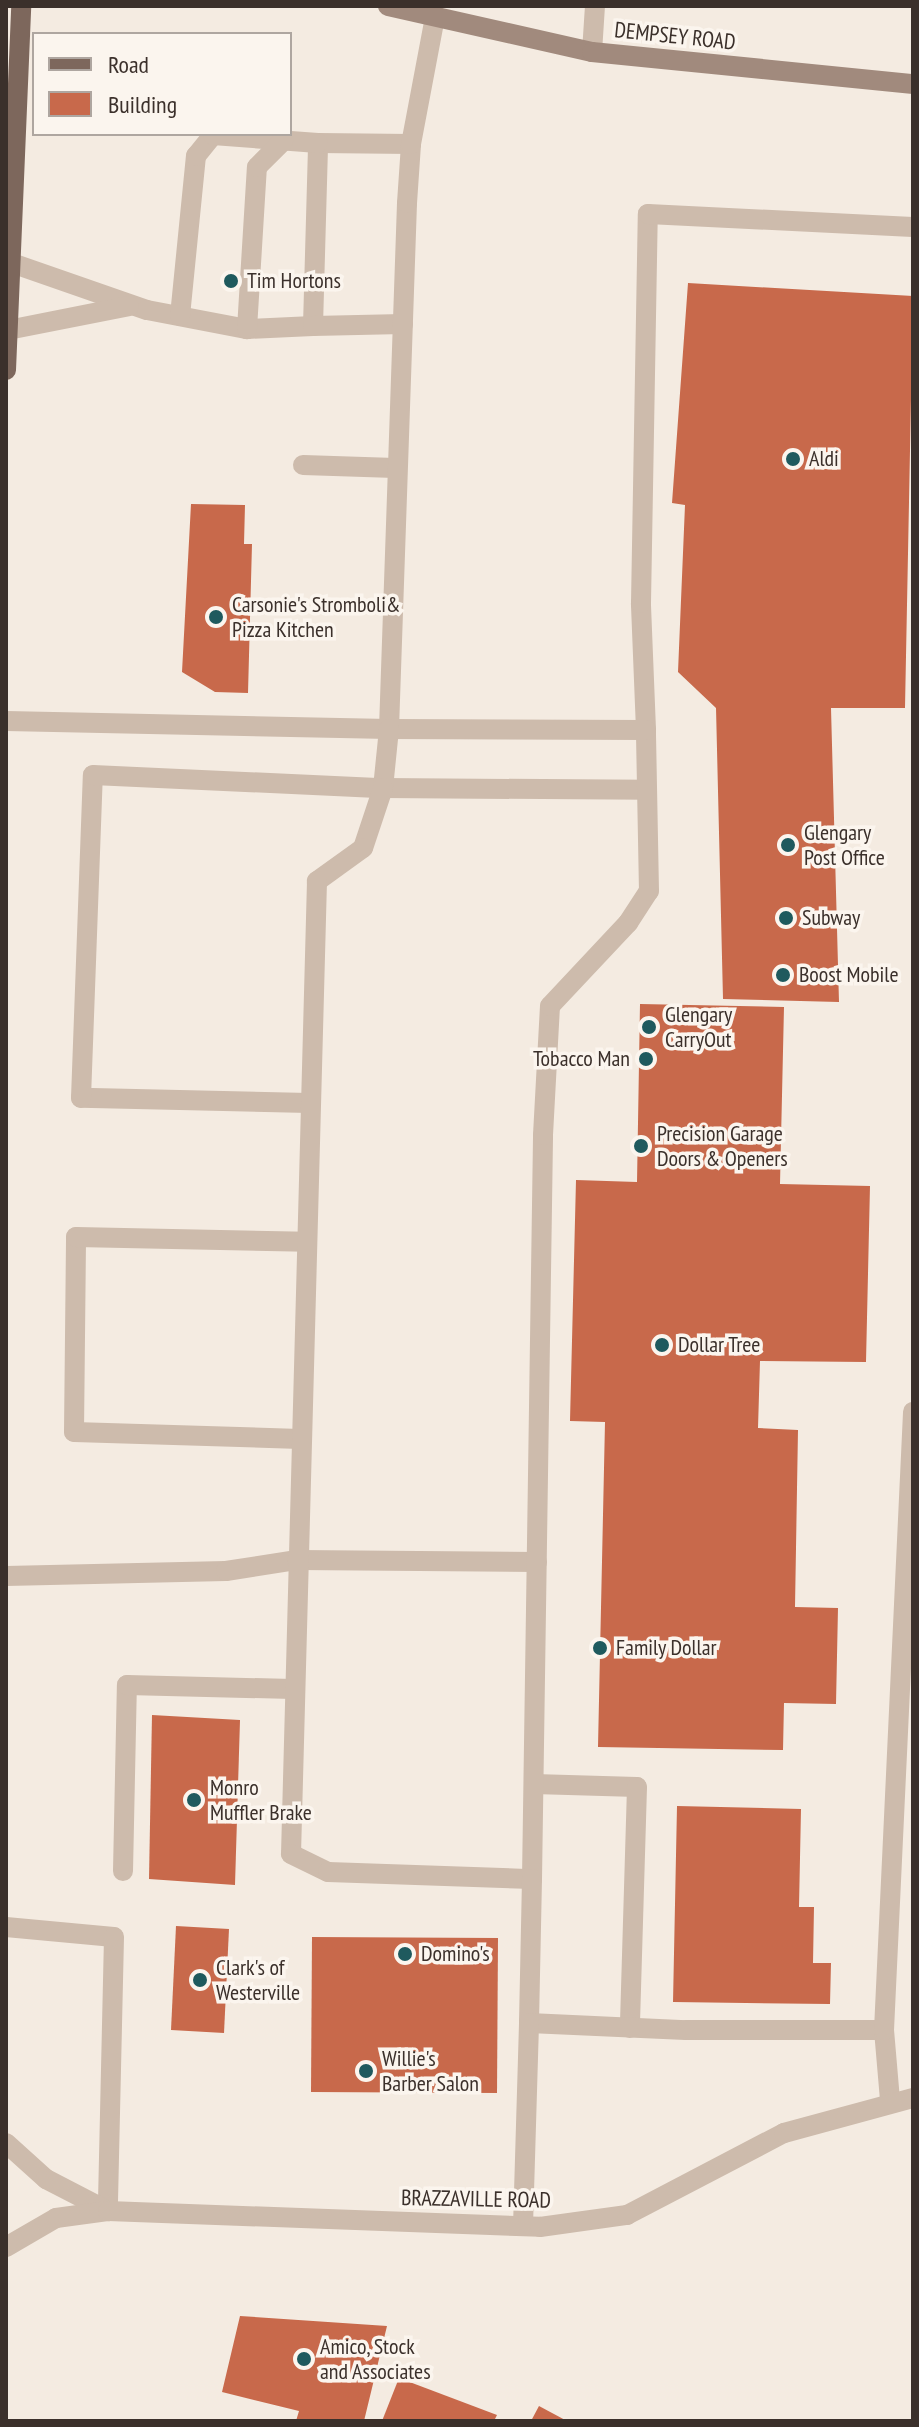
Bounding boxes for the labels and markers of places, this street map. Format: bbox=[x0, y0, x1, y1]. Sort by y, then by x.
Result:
place label: Tim Hortons bbox=[247, 268, 341, 294]
marker: Tim Hortons bbox=[222, 272, 240, 290]
place label: Aldi bbox=[809, 446, 839, 472]
marker: Aldi bbox=[784, 450, 802, 468]
place label: Carsonie's Stromboli& Pizza Kitchen bbox=[232, 591, 400, 642]
marker: Carsonie's Stromboli& Pizza Kitchen bbox=[207, 608, 225, 626]
place label: Glengary Post Office bbox=[804, 819, 885, 870]
marker: Glengary Post Office bbox=[779, 836, 797, 854]
place label: Subway bbox=[802, 905, 860, 931]
marker: Subway bbox=[777, 909, 795, 927]
place label: Boost Mobile bbox=[799, 962, 899, 988]
marker: Boost Mobile bbox=[774, 966, 792, 984]
place label: Glengary CarryOut bbox=[665, 1001, 732, 1052]
marker: Glengary CarryOut bbox=[640, 1018, 658, 1036]
place label: Tobacco Man bbox=[533, 1046, 630, 1072]
marker: Tobacco Man bbox=[637, 1050, 655, 1068]
place label: Precision Garage Doors & Openers bbox=[657, 1120, 788, 1172]
marker: Precision Garage Doors & Openers bbox=[632, 1137, 650, 1155]
place label: Dollar Tree bbox=[678, 1332, 761, 1358]
marker: Dollar Tree bbox=[653, 1336, 671, 1354]
place label: Family Dollar bbox=[616, 1635, 717, 1661]
marker: Family Dollar bbox=[591, 1639, 609, 1657]
place label: Monro Muffler Brake bbox=[210, 1774, 312, 1826]
marker: Monro Muffler Brake bbox=[185, 1791, 203, 1809]
place label: Domino's bbox=[421, 1941, 490, 1967]
marker: Domino's bbox=[396, 1945, 414, 1963]
place label: Clark's of Westerville bbox=[216, 1954, 300, 2006]
marker: Clark's of Westerville bbox=[191, 1971, 209, 1989]
place label: Willie's Barber Salon bbox=[382, 2045, 479, 2096]
marker: Willie's Barber Salon bbox=[357, 2062, 375, 2080]
place label: Amico, Stock and Associates bbox=[320, 2333, 431, 2384]
marker: Amico, Stock and Associates bbox=[295, 2350, 313, 2368]

